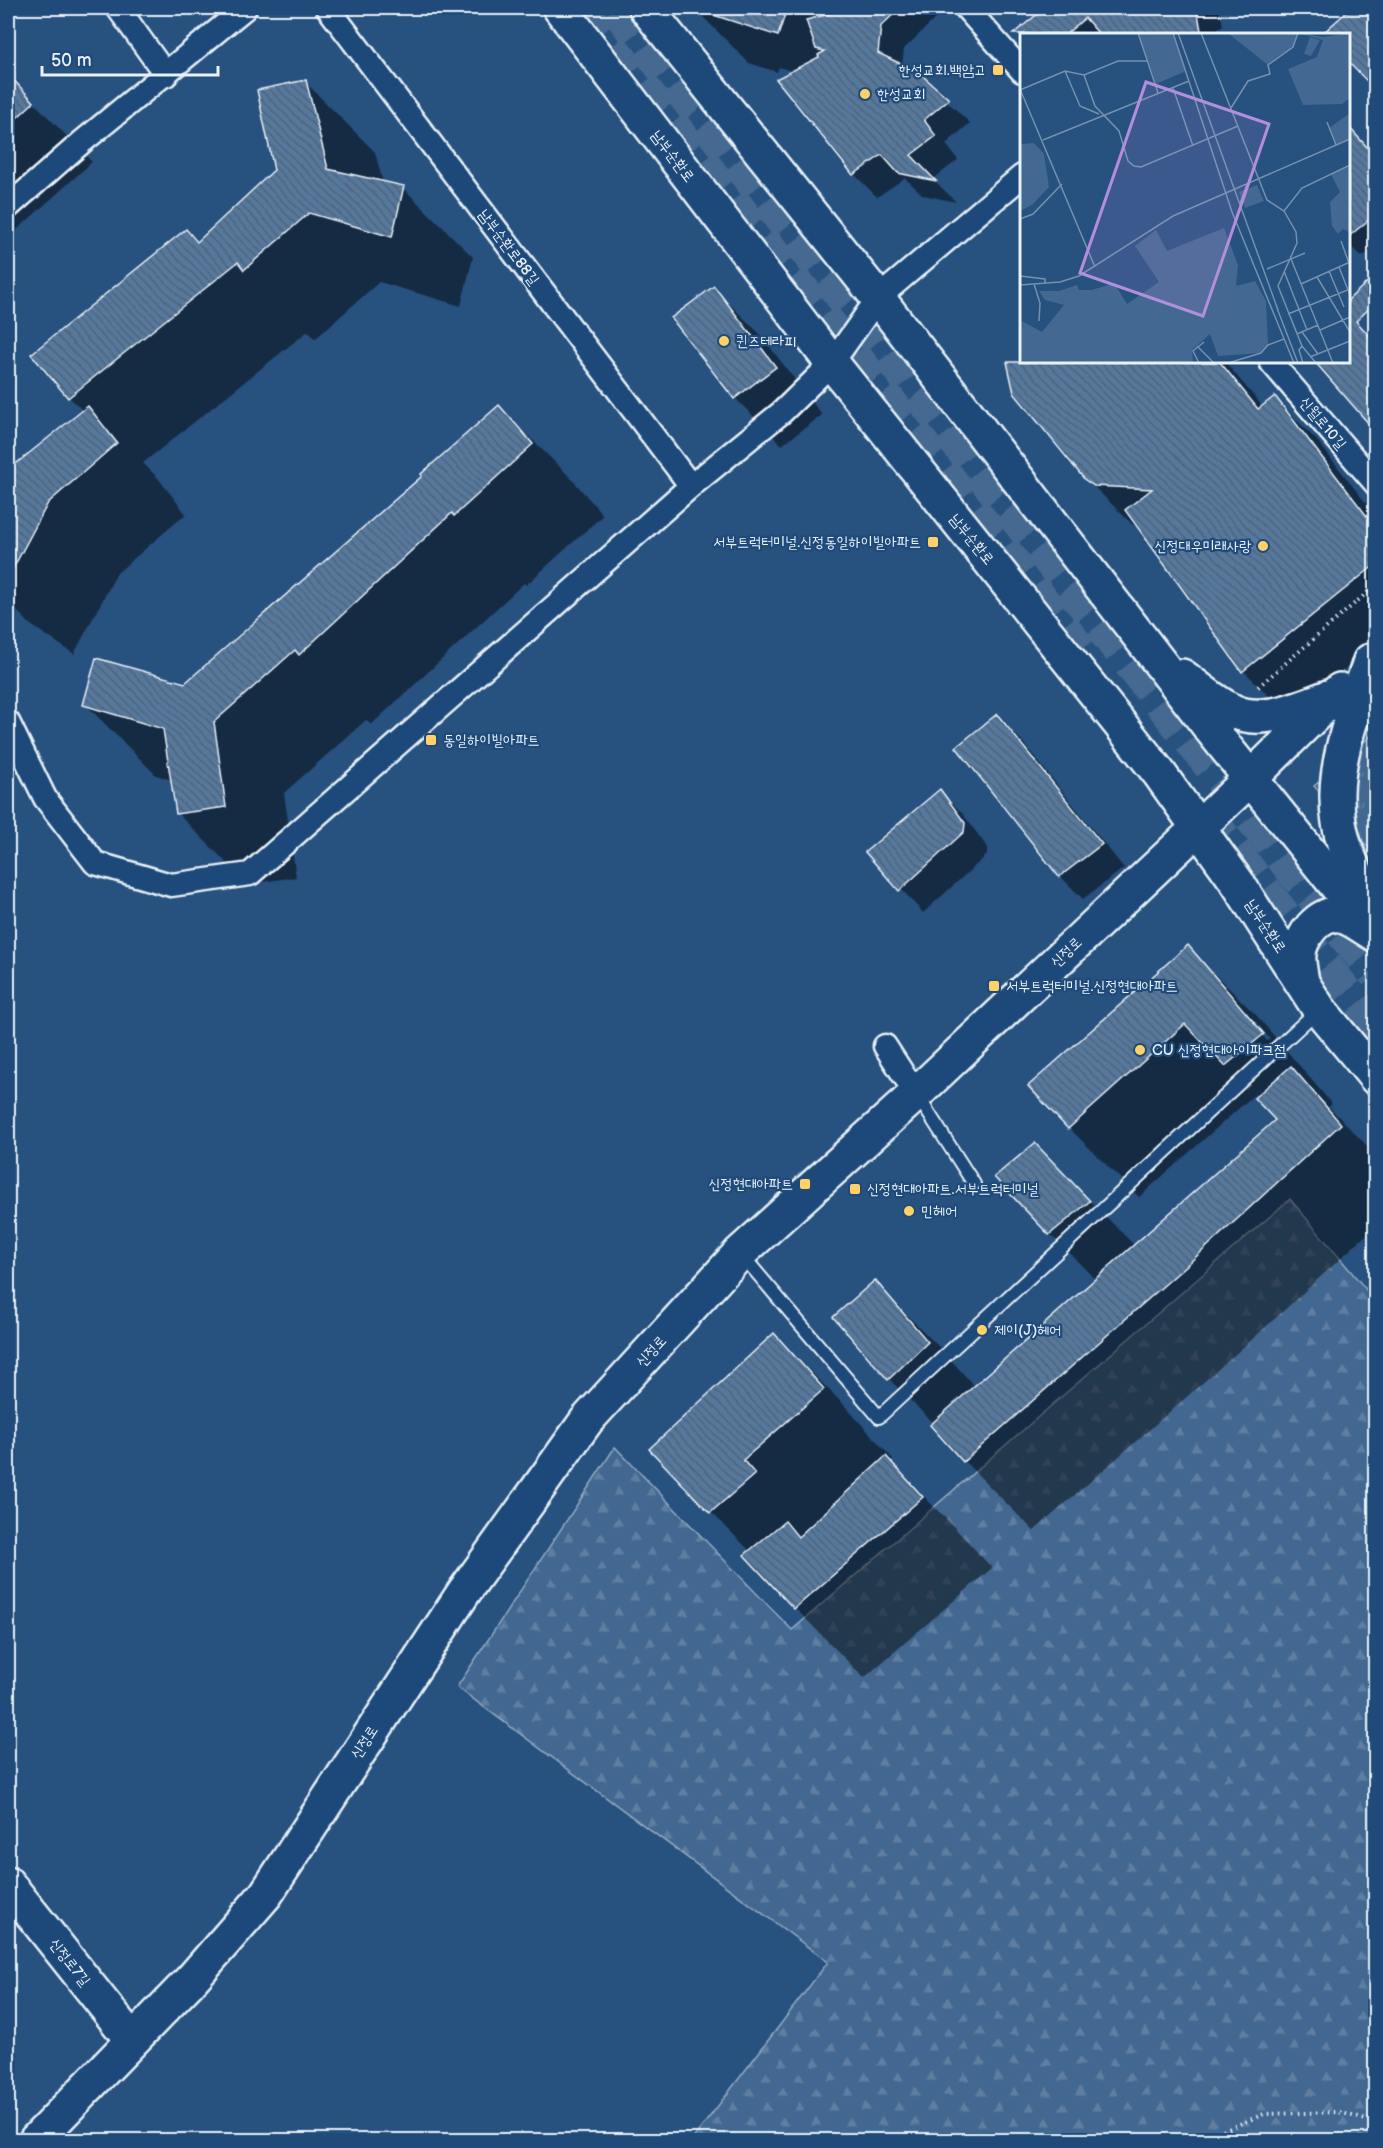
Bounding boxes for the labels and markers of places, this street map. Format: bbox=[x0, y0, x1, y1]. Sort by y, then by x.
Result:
place label: 한성교회.백암고 bbox=[899, 61, 986, 80]
marker: 한성교회.백암고 bbox=[991, 63, 1005, 77]
place label: 한성교회 bbox=[877, 85, 925, 104]
marker: 한성교회 bbox=[858, 87, 872, 101]
place label: 퀸즈테라피 bbox=[736, 332, 796, 351]
marker: 퀸즈테라피 bbox=[717, 334, 731, 348]
place label: 서부트럭터미널.신정동일하이빌아파트 bbox=[713, 533, 921, 552]
marker: 서부트럭터미널.신정동일하이빌아파트 bbox=[926, 535, 940, 549]
place label: 신정대우미래사랑 bbox=[1154, 537, 1252, 556]
marker: 신정대우미래사랑 bbox=[1256, 539, 1270, 553]
place label: 동일하이빌아파트 bbox=[443, 731, 540, 750]
marker: 동일하이빌아파트 bbox=[424, 733, 438, 747]
place label: 서부트럭터미널.신정현대아파트 bbox=[1006, 977, 1178, 996]
marker: 서부트럭터미널.신정현대아파트 bbox=[987, 979, 1001, 993]
place label: CU 신정현대아이파크점 bbox=[1152, 1041, 1286, 1060]
marker: CU 신정현대아이파크점 bbox=[1133, 1043, 1147, 1057]
place label: 신정현대아파트 bbox=[709, 1175, 793, 1194]
marker: 신정현대아파트 bbox=[798, 1177, 812, 1191]
place label: 신정현대아파트.서부트럭터미널 bbox=[867, 1180, 1039, 1199]
marker: 신정현대아파트.서부트럭터미널 bbox=[848, 1182, 862, 1196]
place label: 민헤어 bbox=[921, 1202, 957, 1221]
marker: 민헤어 bbox=[902, 1204, 916, 1218]
place label: 제이(J)헤어 bbox=[994, 1321, 1061, 1340]
marker: 제이(J)헤어 bbox=[975, 1323, 989, 1337]

